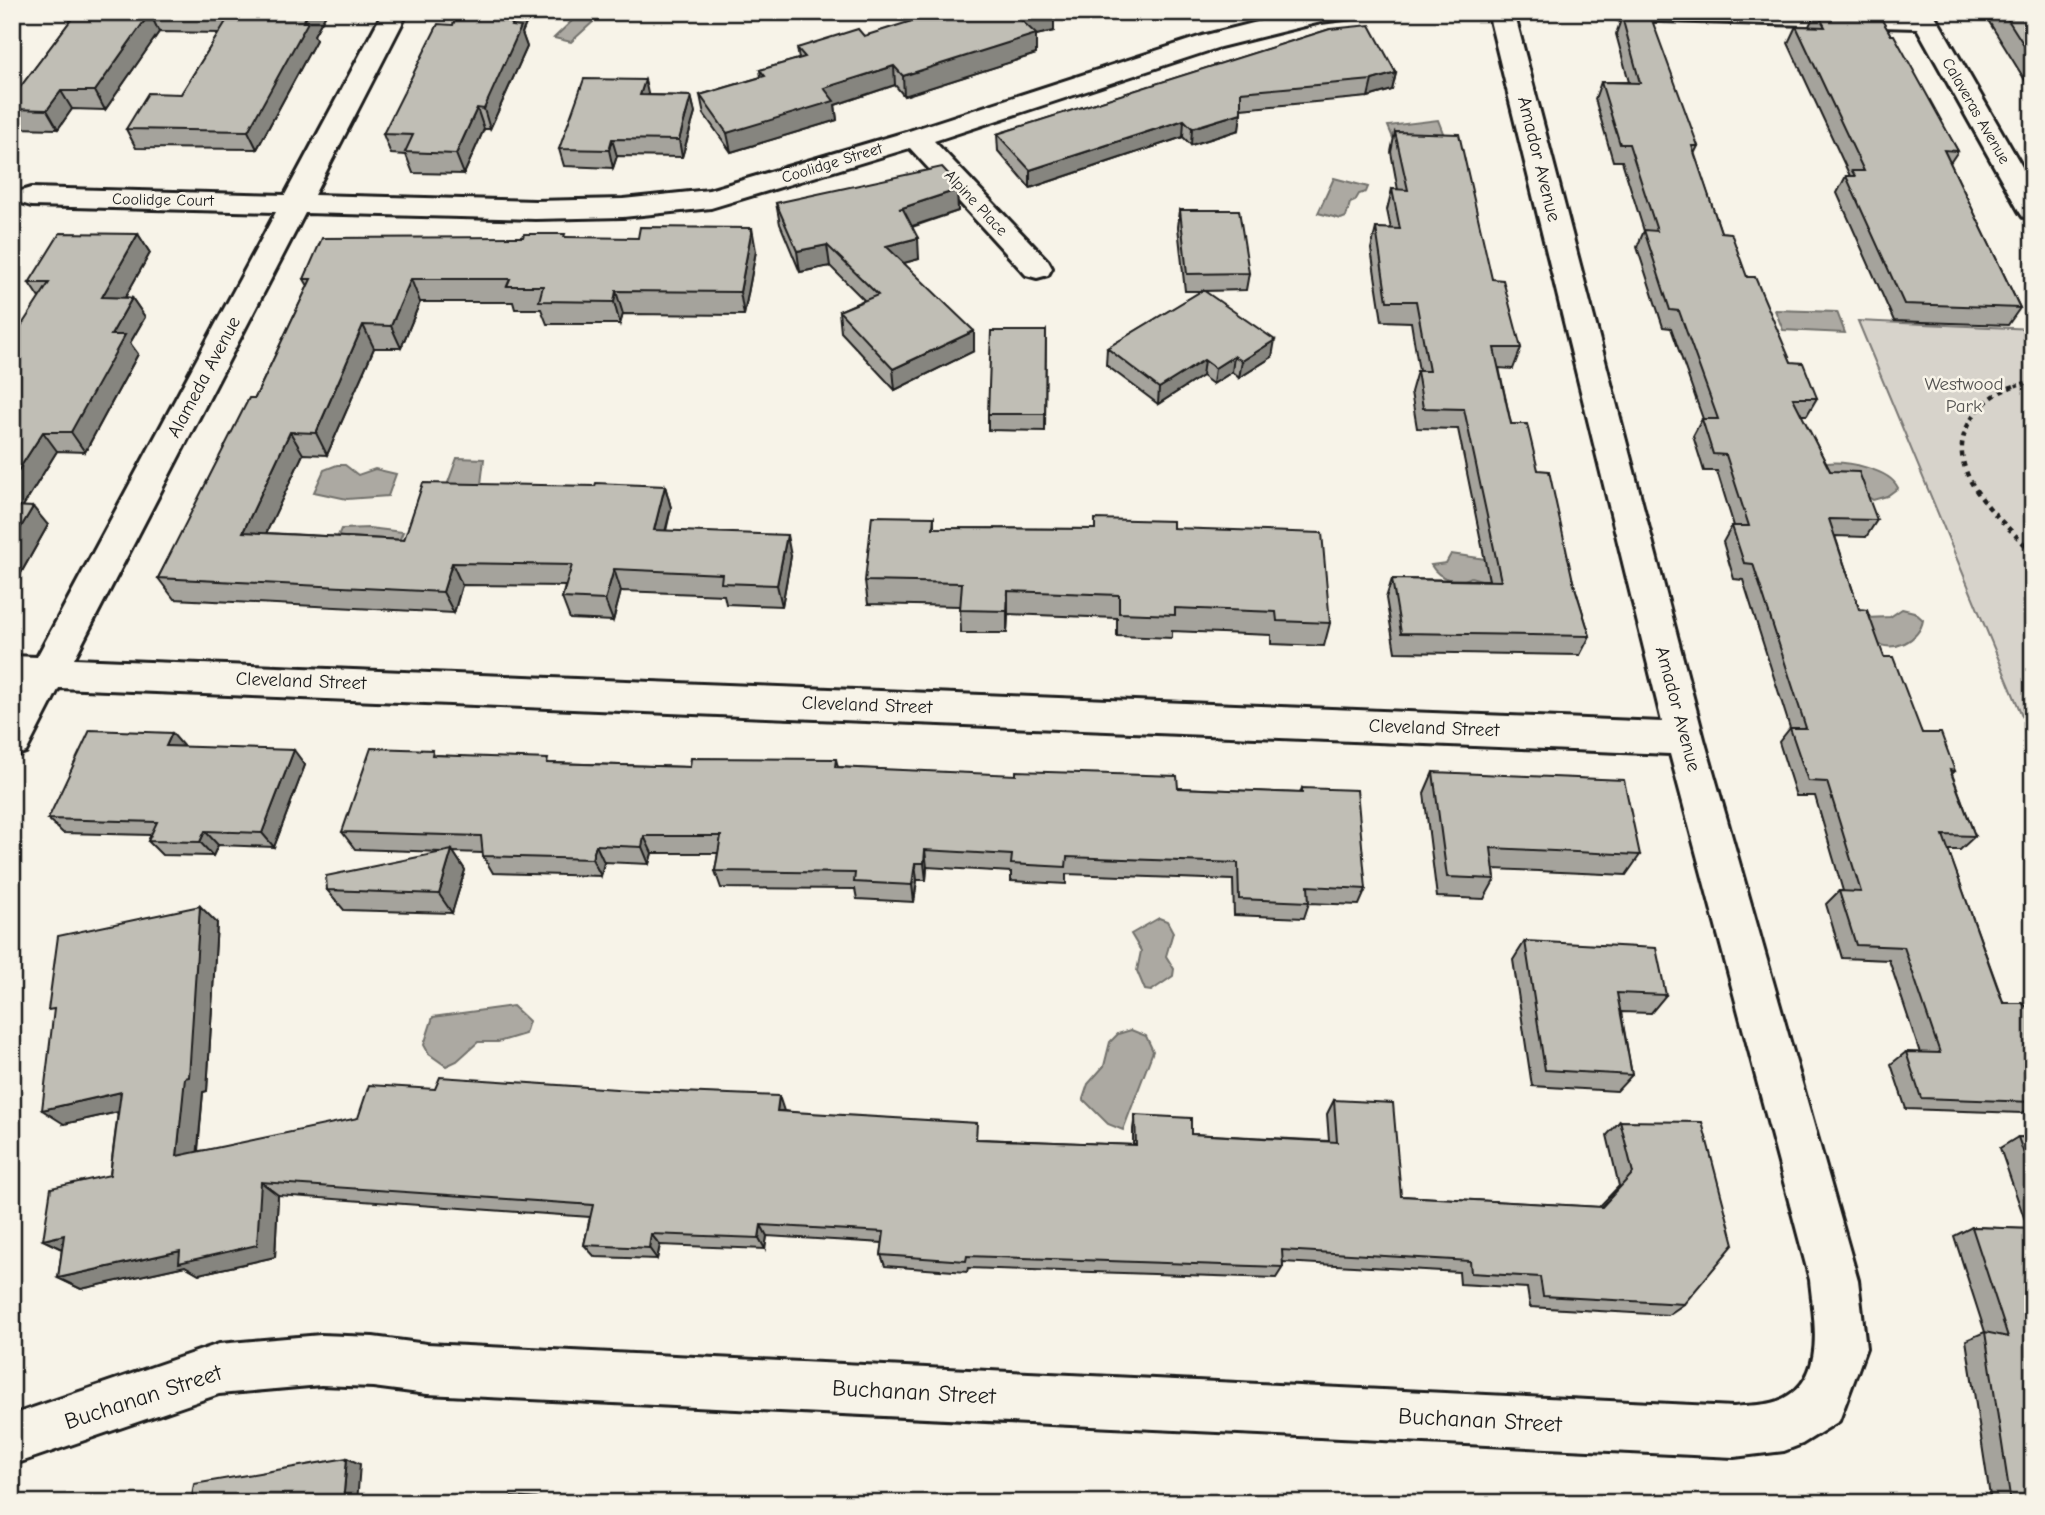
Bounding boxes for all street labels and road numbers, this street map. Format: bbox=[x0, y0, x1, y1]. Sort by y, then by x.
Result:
street label: Calaveras Avenue bbox=[1938, 55, 2014, 167]
street label: Amador Avenue bbox=[1513, 94, 1565, 224]
street label: Coolidge Street bbox=[780, 139, 885, 187]
street label: Alpine Place bbox=[941, 166, 1011, 240]
street label: Coolidge Court bbox=[112, 190, 214, 210]
street label: Alameda Avenue bbox=[163, 313, 245, 441]
street label: Amador Avenue bbox=[1651, 644, 1705, 774]
street label: Cleveland Street bbox=[235, 668, 367, 694]
street label: Cleveland Street bbox=[801, 692, 933, 718]
street label: Cleveland Street bbox=[1368, 715, 1500, 741]
street label: Buchanan Street bbox=[61, 1358, 226, 1435]
street label: Buchanan Street bbox=[831, 1374, 998, 1410]
street label: Buchanan Street bbox=[1397, 1402, 1564, 1438]

